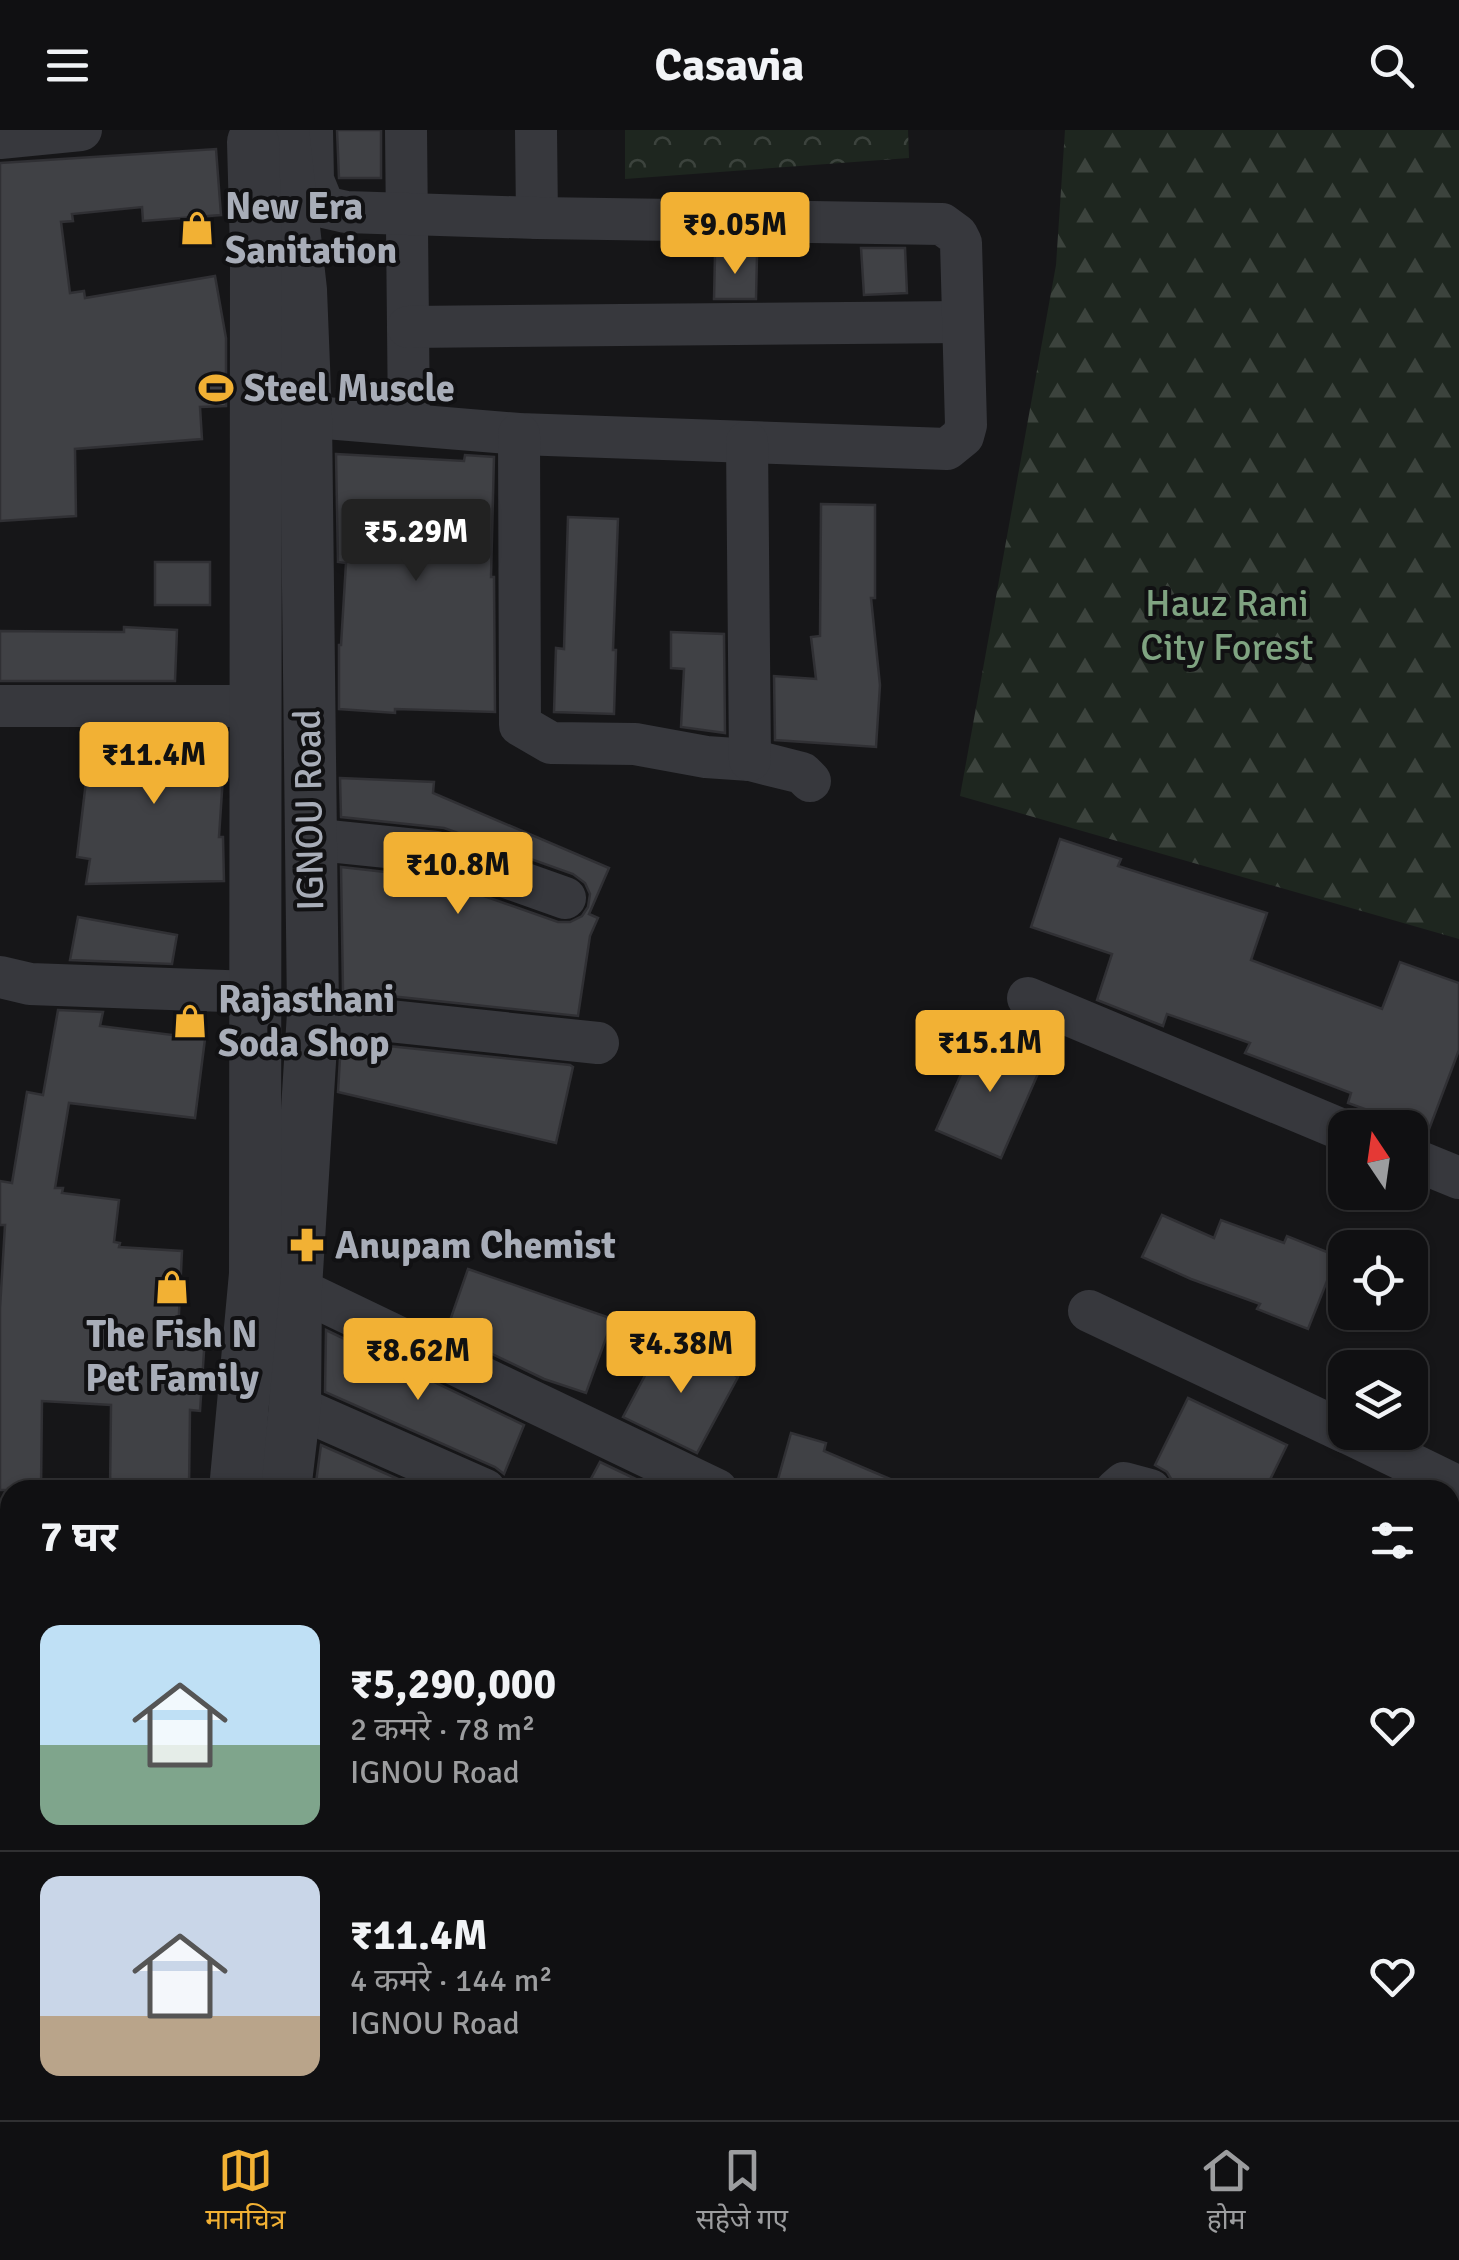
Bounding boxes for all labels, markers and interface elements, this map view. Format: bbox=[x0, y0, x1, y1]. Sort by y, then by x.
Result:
icon: menu bbox=[40, 38, 95, 93]
text: Casavia bbox=[655, 38, 804, 93]
icon: search bbox=[1364, 38, 1419, 93]
place label: New Era Sanitation bbox=[225, 183, 397, 274]
pin: ₹9.05M bbox=[654, 192, 816, 277]
text: ₹9.05M bbox=[683, 205, 787, 244]
shop icon: New Era Sanitation bbox=[178, 209, 216, 247]
place label: Steel Muscle bbox=[244, 365, 455, 412]
sports icon: Steel Muscle bbox=[197, 369, 235, 407]
pin: ₹5.29M bbox=[335, 499, 497, 584]
text: ₹5.29M bbox=[364, 512, 468, 551]
park label: Hauz Rani City Forest bbox=[1140, 580, 1314, 671]
street label: IGNOU Road bbox=[284, 709, 334, 911]
pin: ₹11.4M bbox=[73, 722, 235, 807]
text: ₹11.4M bbox=[102, 735, 206, 774]
pin: ₹10.8M bbox=[377, 832, 539, 917]
text: ₹10.8M bbox=[406, 845, 510, 884]
place label: Rajasthani Soda Shop bbox=[218, 976, 395, 1067]
shop icon: Rajasthani Soda Shop bbox=[171, 1002, 209, 1040]
pin: ₹15.1M bbox=[909, 1010, 1071, 1095]
text: ₹15.1M bbox=[938, 1023, 1042, 1062]
north arrow bbox=[1328, 1110, 1428, 1210]
map controls bbox=[1328, 1110, 1428, 1450]
place label: Anupam Chemist bbox=[335, 1222, 616, 1269]
pharmacy icon: Anupam Chemist bbox=[288, 1226, 326, 1264]
button: locate bbox=[1328, 1230, 1428, 1330]
shop icon: The Fish N Pet Family bbox=[153, 1268, 191, 1306]
place label: The Fish N Pet Family bbox=[85, 1311, 259, 1402]
pin: ₹4.38M bbox=[600, 1311, 762, 1396]
pin: ₹8.62M bbox=[337, 1318, 499, 1403]
text: ₹4.38M bbox=[629, 1324, 733, 1363]
text: ₹8.62M bbox=[366, 1331, 470, 1370]
button: layers bbox=[1328, 1350, 1428, 1450]
text: 7 घर bbox=[40, 1512, 118, 1563]
icon: filters bbox=[1365, 1513, 1420, 1568]
text: ₹5,290,000 bbox=[350, 1659, 556, 1710]
icon: home bbox=[120, 1665, 240, 1785]
icon: heart bbox=[1365, 1698, 1420, 1753]
text: 2 कमरे · 78 m² bbox=[350, 1710, 536, 1749]
text: IGNOU Road bbox=[350, 1753, 520, 1792]
text: ₹11.4M bbox=[350, 1910, 488, 1961]
icon: home bbox=[120, 1916, 240, 2036]
icon: heart bbox=[1365, 1949, 1420, 2004]
text: 4 कमरे · 144 m² bbox=[350, 1961, 553, 2000]
text: IGNOU Road bbox=[350, 2004, 520, 2043]
tab: मानचित्र bbox=[205, 2143, 285, 2240]
tab: सहेजे गए bbox=[696, 2143, 788, 2240]
tab: होम bbox=[1199, 2143, 1254, 2240]

